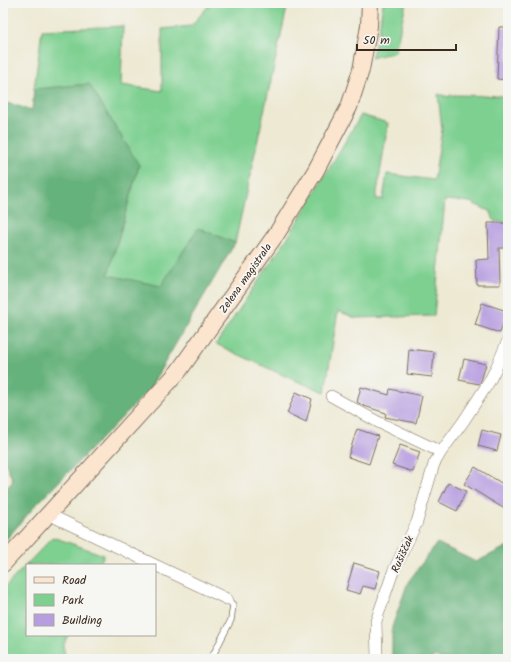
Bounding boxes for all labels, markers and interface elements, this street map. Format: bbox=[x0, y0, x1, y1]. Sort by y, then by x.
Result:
scale bar bbox=[357, 26, 456, 52]
text: 50 m bbox=[363, 31, 390, 50]
street label: Zelena magistrala bbox=[215, 240, 277, 317]
street label: Rušiščak bbox=[387, 532, 419, 576]
legend bbox=[26, 564, 156, 636]
text: Road bbox=[62, 571, 87, 590]
text: Park bbox=[62, 591, 84, 610]
text: Building bbox=[62, 611, 102, 630]

